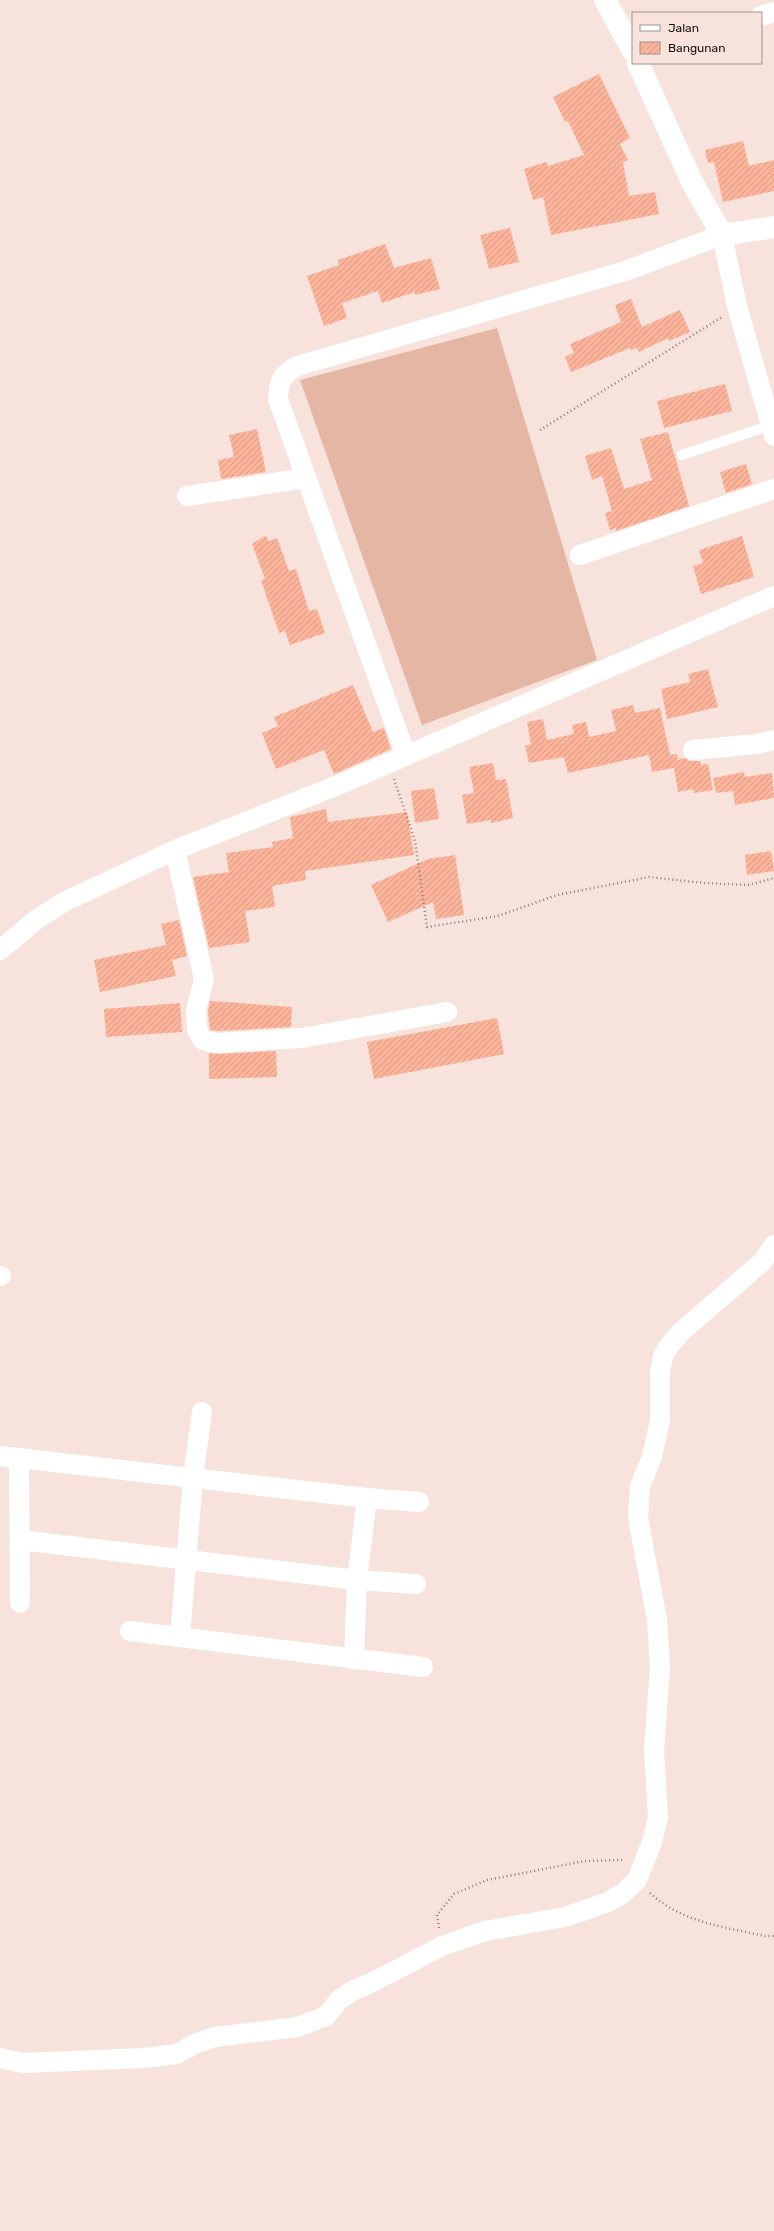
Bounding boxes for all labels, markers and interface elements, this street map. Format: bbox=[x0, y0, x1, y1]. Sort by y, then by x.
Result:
legend bbox=[632, 12, 762, 64]
text: Jalan bbox=[668, 21, 699, 35]
text: Bangunan bbox=[668, 41, 725, 55]

